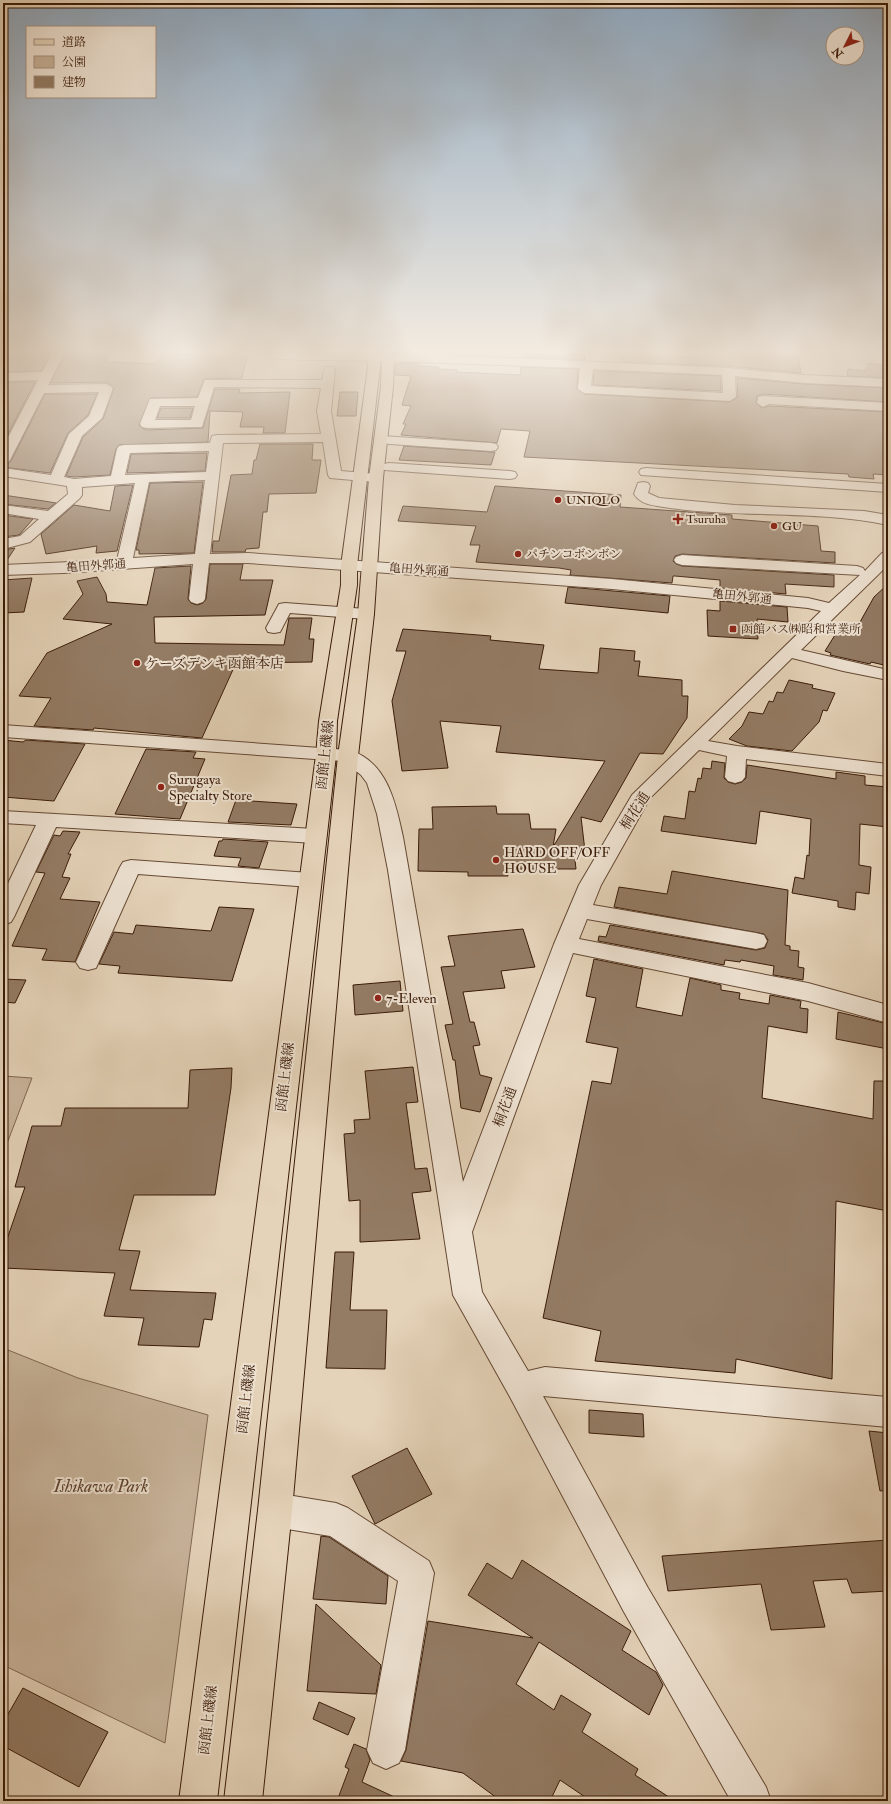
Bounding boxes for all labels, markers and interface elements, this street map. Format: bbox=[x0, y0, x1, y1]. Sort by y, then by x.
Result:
legend bbox=[26, 26, 156, 98]
north arrow bbox=[825, 26, 865, 66]
text: 道路 bbox=[62, 35, 86, 50]
text: N bbox=[829, 43, 847, 61]
text: 公園 bbox=[62, 55, 86, 70]
text: 建物 bbox=[62, 75, 86, 90]
place label: UNIQLO bbox=[566, 493, 620, 508]
marker: UNIQLO bbox=[553, 495, 563, 505]
place label: Tsuruha bbox=[686, 512, 727, 527]
marker: Tsuruha bbox=[673, 514, 683, 524]
place label: GU bbox=[782, 519, 802, 534]
marker: GU bbox=[769, 521, 779, 531]
place label: パチンコボンボン bbox=[526, 547, 621, 562]
marker: パチンコボンボン bbox=[513, 549, 523, 559]
street label: 亀田外郭通 bbox=[66, 556, 126, 576]
street label: 亀田外郭通 bbox=[389, 560, 449, 580]
street label: 亀田外郭通 bbox=[711, 586, 773, 608]
place label: 函館バス㈱昭和営業所 bbox=[741, 622, 861, 637]
marker: 函館バス㈱昭和営業所 bbox=[728, 624, 738, 634]
place label: ケーズデンキ函館本店 bbox=[145, 655, 284, 672]
marker: ケーズデンキ函館本店 bbox=[132, 658, 142, 668]
street label: 函館上磯線 bbox=[313, 719, 337, 791]
place label: Surugaya Specialty Store bbox=[169, 771, 252, 805]
marker: Surugaya Specialty Store bbox=[156, 782, 166, 792]
street label: 桐花通 bbox=[616, 789, 654, 833]
place label: HARD OFF/OFF HOUSE bbox=[504, 844, 610, 877]
marker: HARD OFF/OFF HOUSE bbox=[491, 855, 501, 865]
place label: 7-Eleven bbox=[386, 990, 437, 1007]
marker: 7-Eleven bbox=[373, 993, 383, 1003]
street label: 函館上磯線 bbox=[272, 1041, 298, 1113]
street label: 桐花通 bbox=[490, 1084, 520, 1130]
street label: 函館上磯線 bbox=[233, 1363, 259, 1435]
park label: Ishikawa Park bbox=[53, 1476, 148, 1497]
street label: 函館上磯線 bbox=[195, 1684, 221, 1756]

